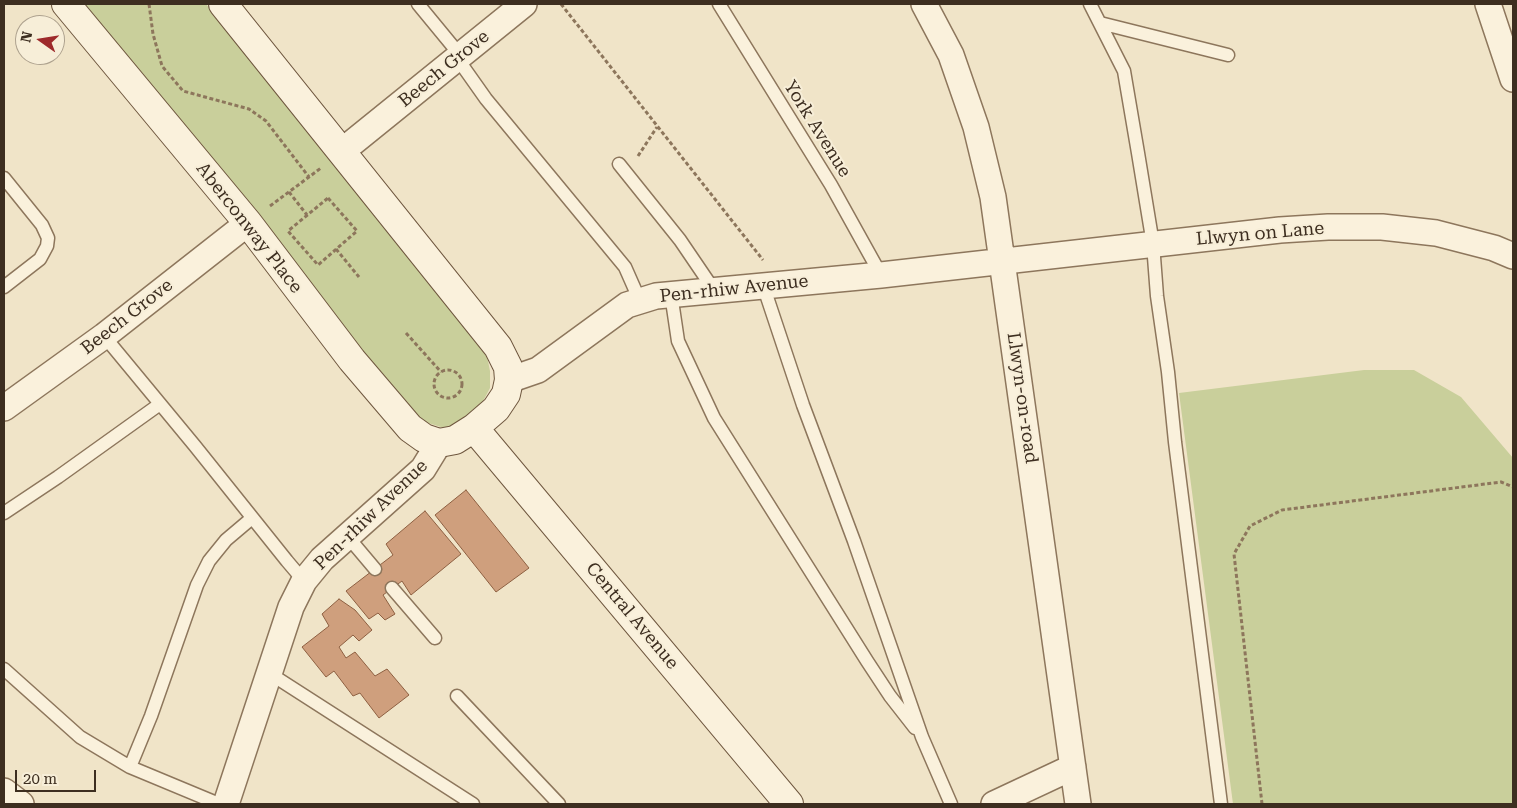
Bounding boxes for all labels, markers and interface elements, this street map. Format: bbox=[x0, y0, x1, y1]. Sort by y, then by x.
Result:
north arrow bbox=[15, 15, 65, 65]
street label: Beech Grove bbox=[394, 26, 494, 112]
text: N bbox=[17, 30, 35, 44]
street label: York Avenue bbox=[779, 77, 855, 181]
street label: Aberconway Place bbox=[191, 158, 307, 298]
street label: Llwyn on Lane bbox=[1195, 218, 1325, 250]
street label: Pen-rhiw Avenue bbox=[659, 270, 809, 308]
street label: Beech Grove bbox=[77, 275, 177, 359]
street label: Llwyn-on-road bbox=[1002, 331, 1042, 465]
street label: Pen-rhiw Avenue bbox=[310, 455, 432, 575]
street label: Central Avenue bbox=[581, 558, 683, 674]
scale bar bbox=[18, 760, 99, 792]
text: 20 m bbox=[23, 770, 57, 788]

